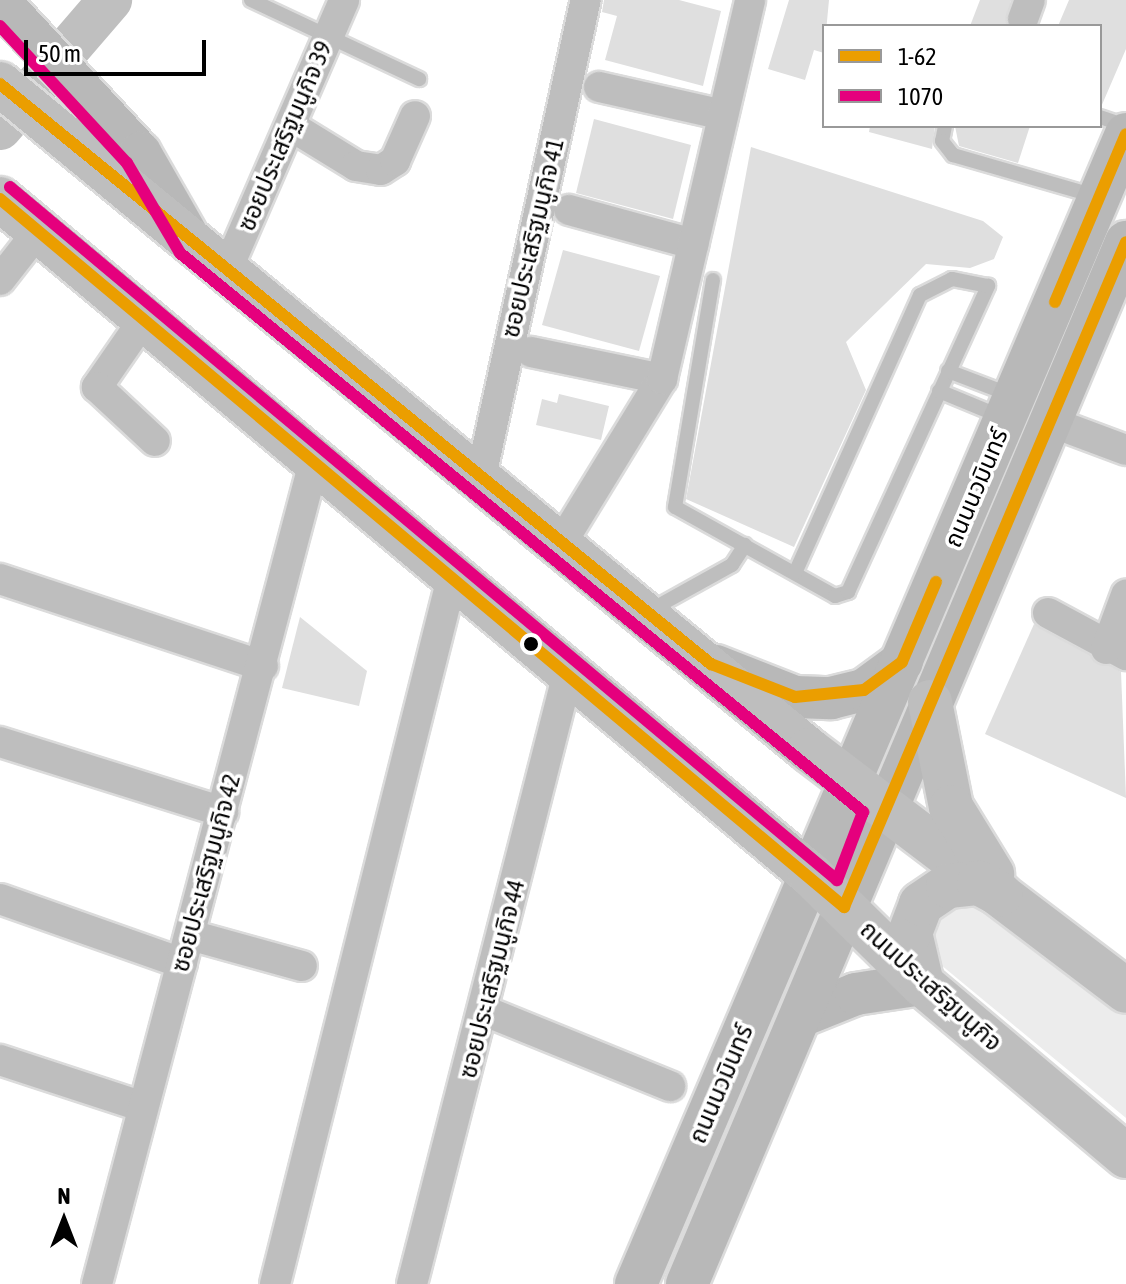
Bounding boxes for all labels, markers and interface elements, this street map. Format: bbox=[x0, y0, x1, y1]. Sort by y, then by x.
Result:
scale bar bbox=[28, 24, 210, 74]
legend bbox=[822, 24, 1102, 128]
street label: ซอยประเสริฐมนูกิจ 39 bbox=[232, 37, 338, 235]
text: 50 m bbox=[38, 40, 81, 67]
text: 1-62 bbox=[898, 43, 937, 70]
text: 1070 bbox=[898, 83, 943, 110]
street label: ซอยประเสริฐมนูกิจ 41 bbox=[496, 136, 570, 340]
street label: ถนนนวมินทร์ bbox=[938, 424, 1014, 552]
unlabelled marker bbox=[523, 636, 539, 652]
street label: ซอยประเสริฐมนูกิจ 42 bbox=[166, 771, 246, 975]
street label: ซอยประเสริฐมนูกิจ 44 bbox=[453, 877, 531, 1081]
street label: ถนนประเสริฐมนูกิจ bbox=[854, 915, 1008, 1057]
street label: ถนนนวมินทร์ bbox=[683, 1020, 759, 1148]
north arrow bbox=[24, 1180, 104, 1260]
text: N bbox=[58, 1183, 70, 1209]

